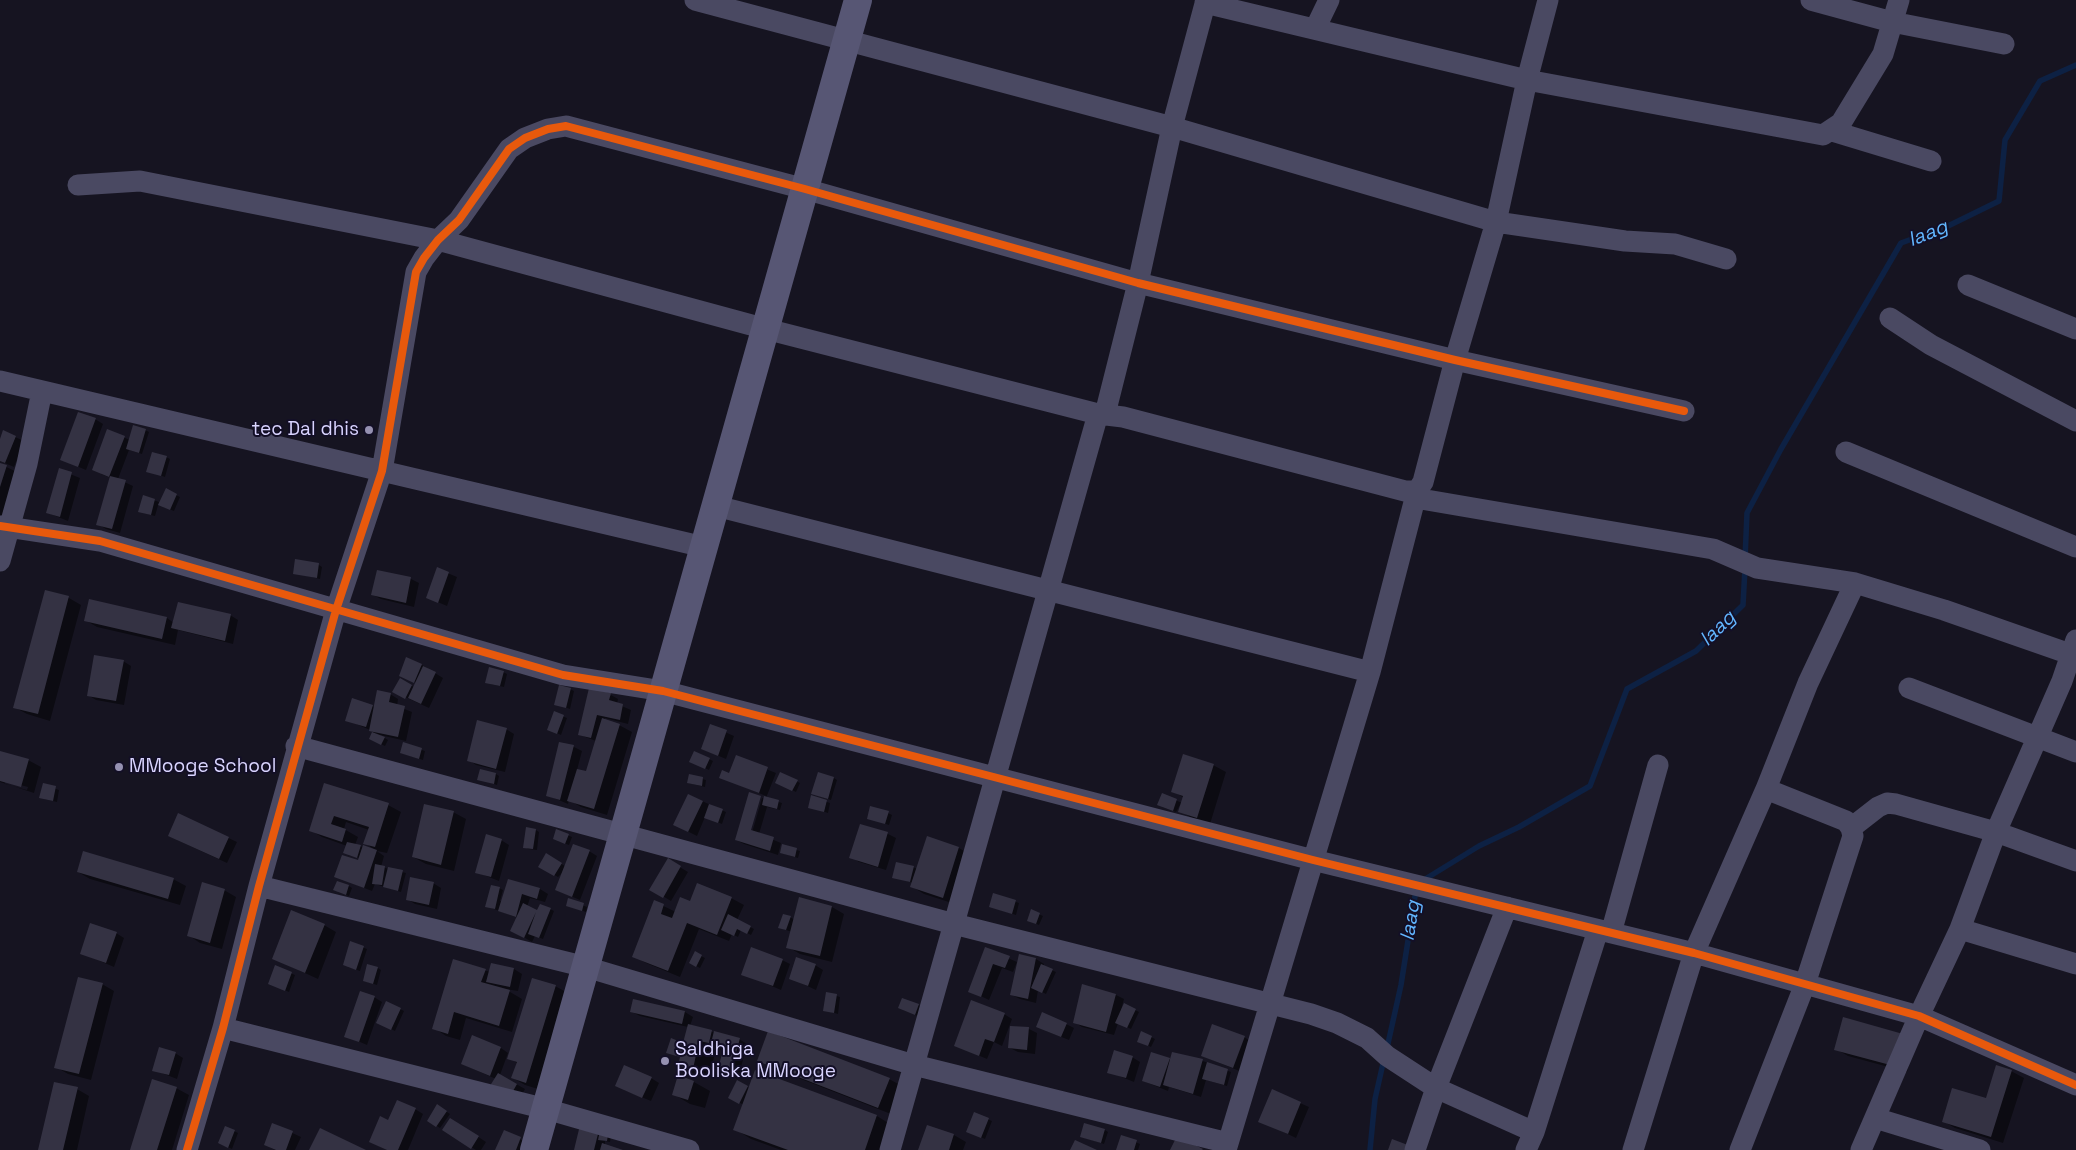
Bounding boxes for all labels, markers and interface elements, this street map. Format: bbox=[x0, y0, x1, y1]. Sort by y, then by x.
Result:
water label: laag bbox=[1905, 215, 1951, 253]
place label: tec Dal dhis bbox=[251, 419, 359, 441]
marker: tec Dal dhis bbox=[363, 424, 375, 436]
water label: laag bbox=[1695, 606, 1741, 652]
place label: MMooge School bbox=[129, 756, 276, 778]
marker: MMooge School bbox=[113, 761, 125, 773]
water label: laag bbox=[1396, 899, 1426, 943]
place label: Saldhiga Booliska MMooge bbox=[675, 1039, 836, 1083]
marker: Saldhiga Booliska MMooge bbox=[659, 1055, 671, 1067]

